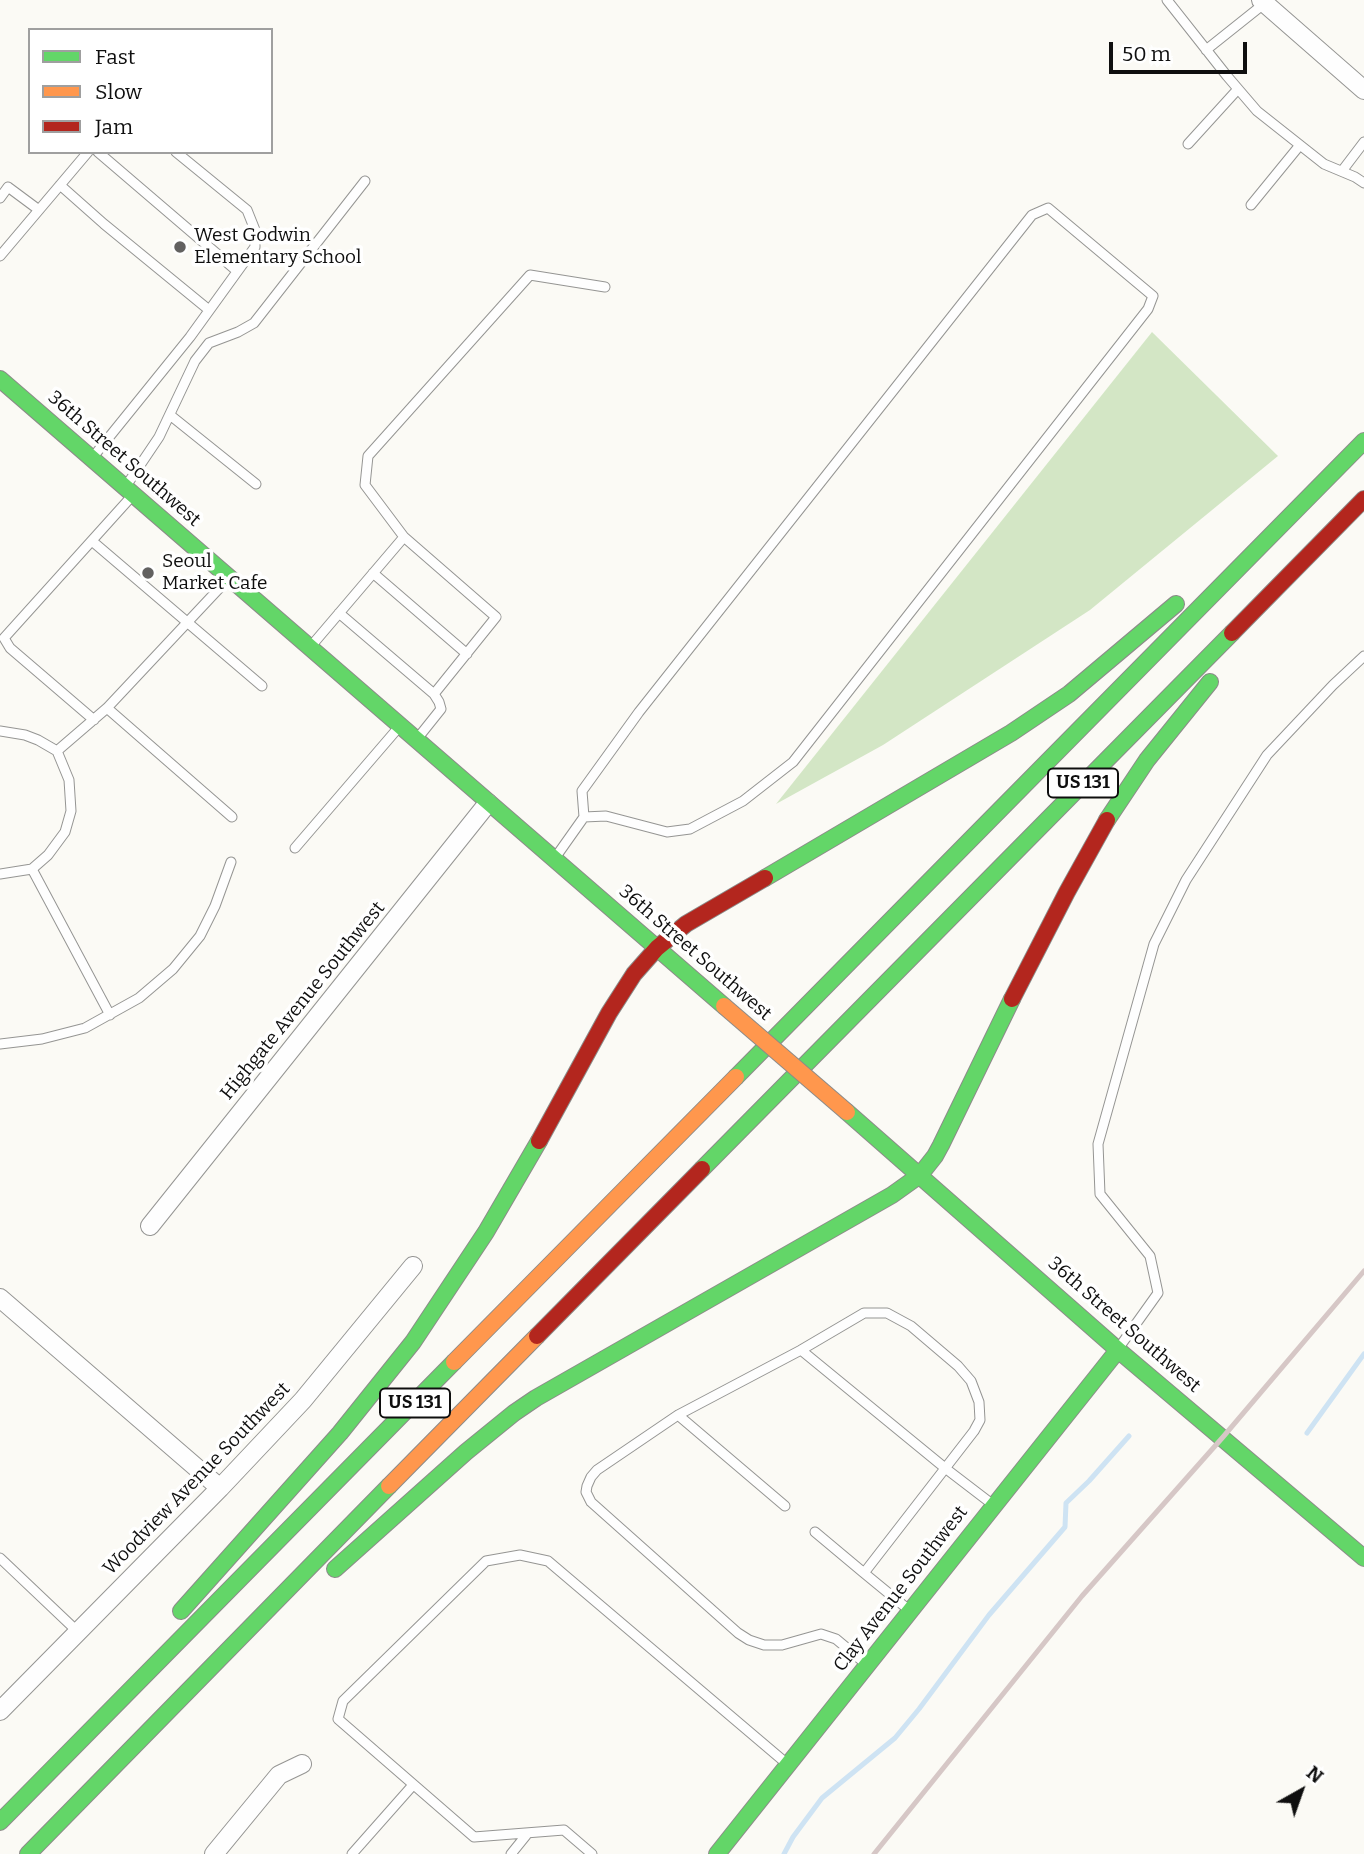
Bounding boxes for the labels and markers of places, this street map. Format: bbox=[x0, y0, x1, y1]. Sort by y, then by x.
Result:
place label: West Godwin Elementary School bbox=[194, 225, 361, 269]
marker: West Godwin Elementary School bbox=[172, 239, 188, 255]
place label: Seoul Market Cafe bbox=[162, 551, 267, 595]
marker: Seoul Market Cafe bbox=[140, 565, 156, 581]

